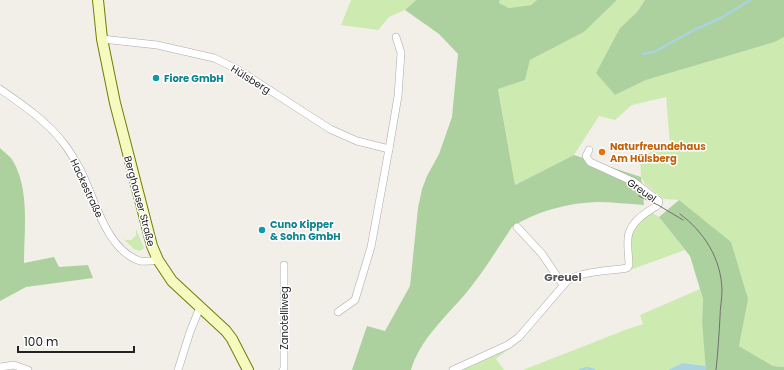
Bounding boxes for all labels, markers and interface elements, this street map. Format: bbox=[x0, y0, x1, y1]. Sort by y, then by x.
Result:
street label: Hülsberg bbox=[228, 61, 274, 98]
place label: Fiore GmbH bbox=[164, 71, 224, 86]
marker: Fiore GmbH bbox=[151, 73, 161, 83]
place label: Naturfreundehaus Am Hülsberg bbox=[610, 139, 706, 166]
marker: Naturfreundehaus Am Hülsberg bbox=[597, 147, 607, 157]
street label: Berghauser Straße bbox=[120, 154, 159, 248]
street label: Hackestraße bbox=[66, 156, 107, 220]
street label: Greuel bbox=[624, 175, 659, 206]
place label: Cuno Kipper & Sohn GmbH bbox=[270, 217, 341, 244]
marker: Cuno Kipper & Sohn GmbH bbox=[257, 225, 267, 235]
district label: Greuel bbox=[544, 269, 582, 285]
street label: Zanotelliweg bbox=[277, 286, 292, 350]
scale bar bbox=[18, 328, 134, 354]
text: 100 m bbox=[24, 333, 58, 350]

